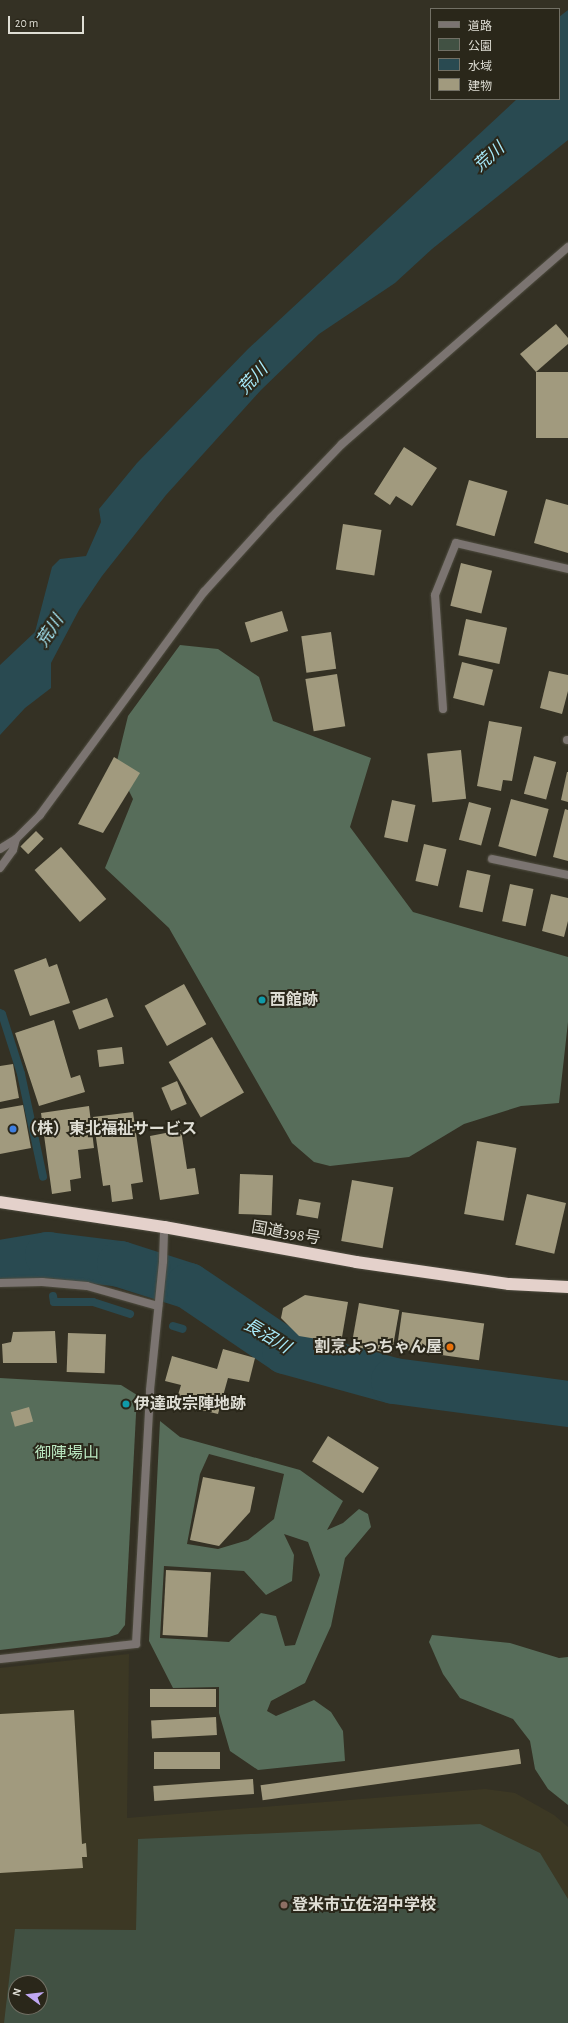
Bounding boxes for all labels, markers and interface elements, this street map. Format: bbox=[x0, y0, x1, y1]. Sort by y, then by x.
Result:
scale bar bbox=[10, 8, 86, 34]
legend bbox=[430, 8, 560, 100]
text: 20 m bbox=[15, 17, 38, 29]
text: 道路 bbox=[468, 20, 492, 32]
text: 公園 bbox=[468, 40, 492, 52]
text: 水域 bbox=[468, 60, 492, 72]
text: 建物 bbox=[468, 80, 492, 92]
water label: 荒川 bbox=[470, 138, 508, 176]
water label: 荒川 bbox=[234, 360, 272, 398]
water label: 荒川 bbox=[32, 611, 68, 651]
place label: 西館跡 bbox=[270, 990, 318, 1010]
marker: 西館跡 bbox=[257, 995, 267, 1005]
place label: （株）東北福祉サービス bbox=[21, 1119, 197, 1139]
marker: （株）東北福祉サービス bbox=[8, 1124, 18, 1134]
street label: 国道398号 bbox=[250, 1217, 322, 1249]
water label: 長沼川 bbox=[240, 1314, 294, 1358]
place label: 割烹よっちゃん屋 bbox=[314, 1337, 442, 1357]
marker: 割烹よっちゃん屋 bbox=[445, 1342, 455, 1352]
place label: 伊達政宗陣地跡 bbox=[134, 1394, 246, 1414]
marker: 伊達政宗陣地跡 bbox=[121, 1399, 131, 1409]
park label: 御陣場山 bbox=[35, 1443, 99, 1463]
place label: 登米市立佐沼中学校 bbox=[292, 1895, 436, 1915]
marker: 登米市立佐沼中学校 bbox=[279, 1900, 289, 1910]
north arrow bbox=[8, 1975, 48, 2015]
text: N bbox=[11, 1987, 23, 1997]

